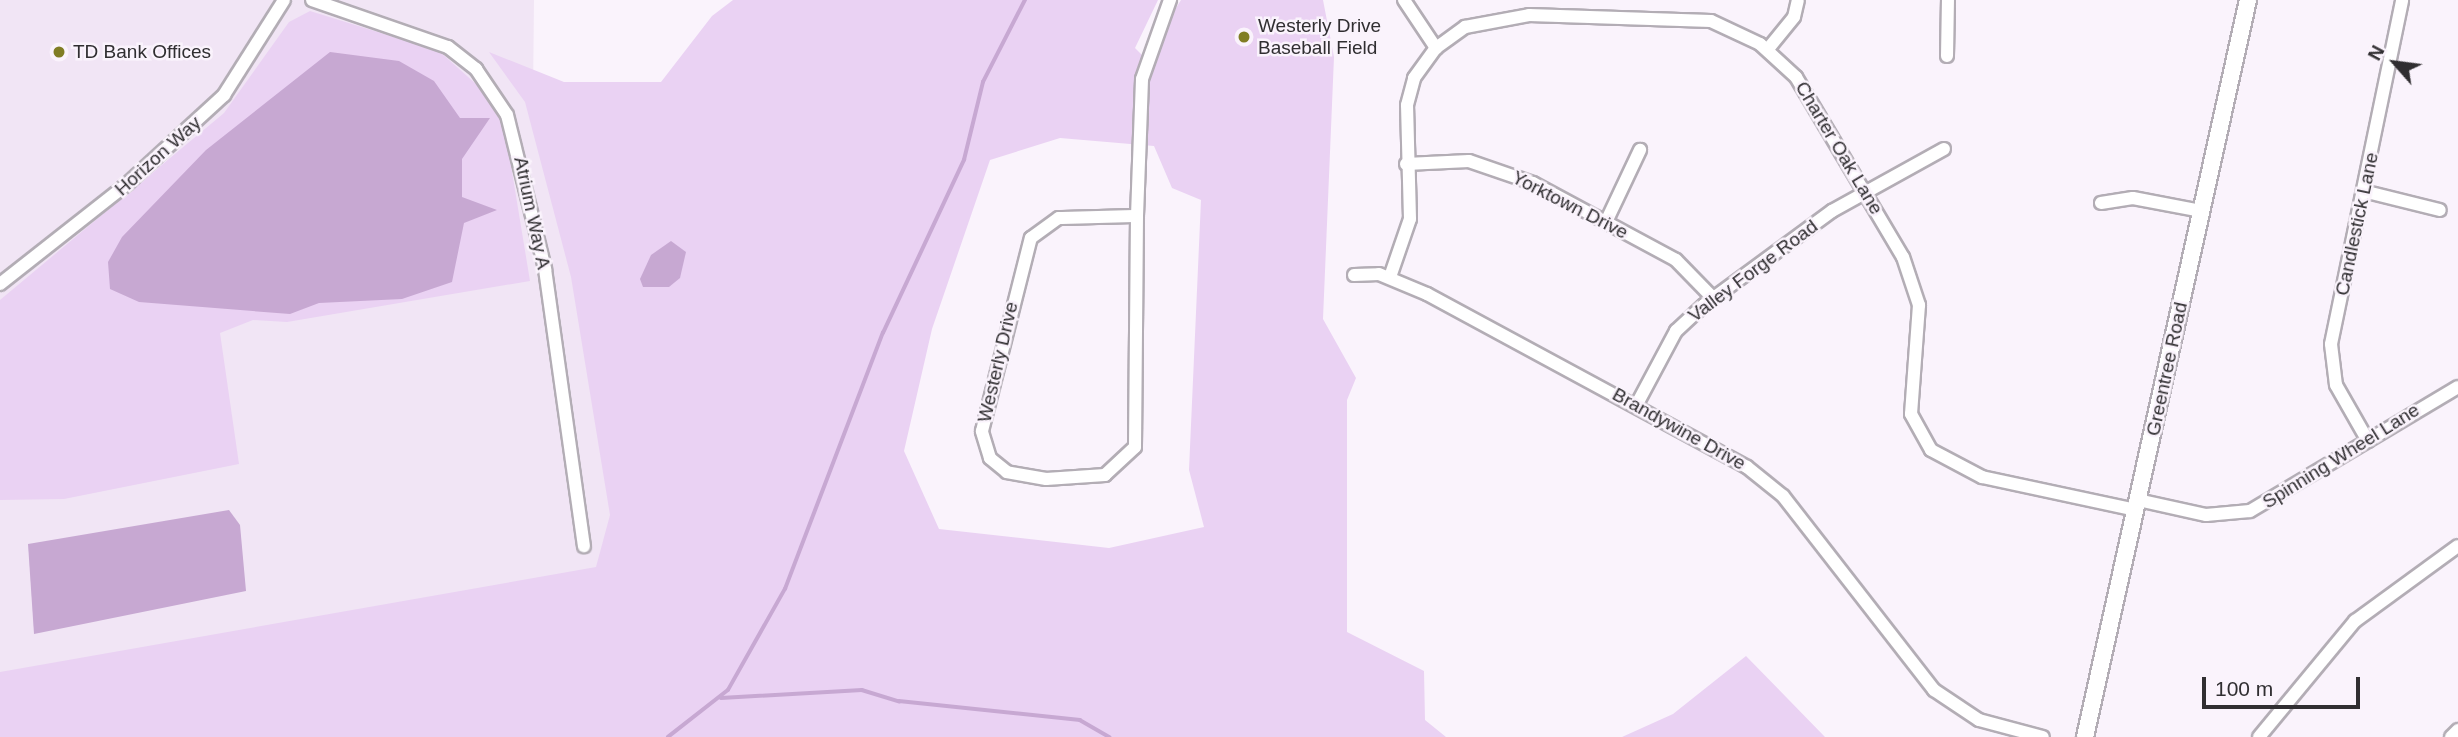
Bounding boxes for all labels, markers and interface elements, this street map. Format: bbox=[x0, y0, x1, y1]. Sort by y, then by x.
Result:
place label: Westerly Drive Baseball Field bbox=[1258, 15, 1381, 59]
north arrow bbox=[2360, 28, 2430, 98]
marker: Westerly Drive Baseball Field bbox=[1236, 29, 1252, 45]
place label: TD Bank Offices bbox=[73, 41, 211, 63]
text: N bbox=[2364, 42, 2389, 64]
marker: TD Bank Offices bbox=[51, 44, 67, 60]
street label: Charter Oak Lane bbox=[1790, 77, 1888, 219]
street label: Horizon Way bbox=[110, 111, 206, 201]
street label: Candlestick Lane bbox=[2331, 150, 2383, 298]
street label: Atrium Way A bbox=[509, 154, 555, 272]
street label: Yorktown Drive bbox=[1508, 166, 1632, 244]
street label: Valley Forge Road bbox=[1684, 215, 1822, 327]
street label: Westerly Drive bbox=[973, 299, 1023, 425]
street label: Greentree Road bbox=[2142, 300, 2192, 438]
street label: Brandywine Drive bbox=[1608, 383, 1750, 475]
street label: Spinning Wheel Lane bbox=[2258, 398, 2424, 514]
scale bar bbox=[2206, 664, 2364, 708]
text: 100 m bbox=[2215, 677, 2273, 700]

